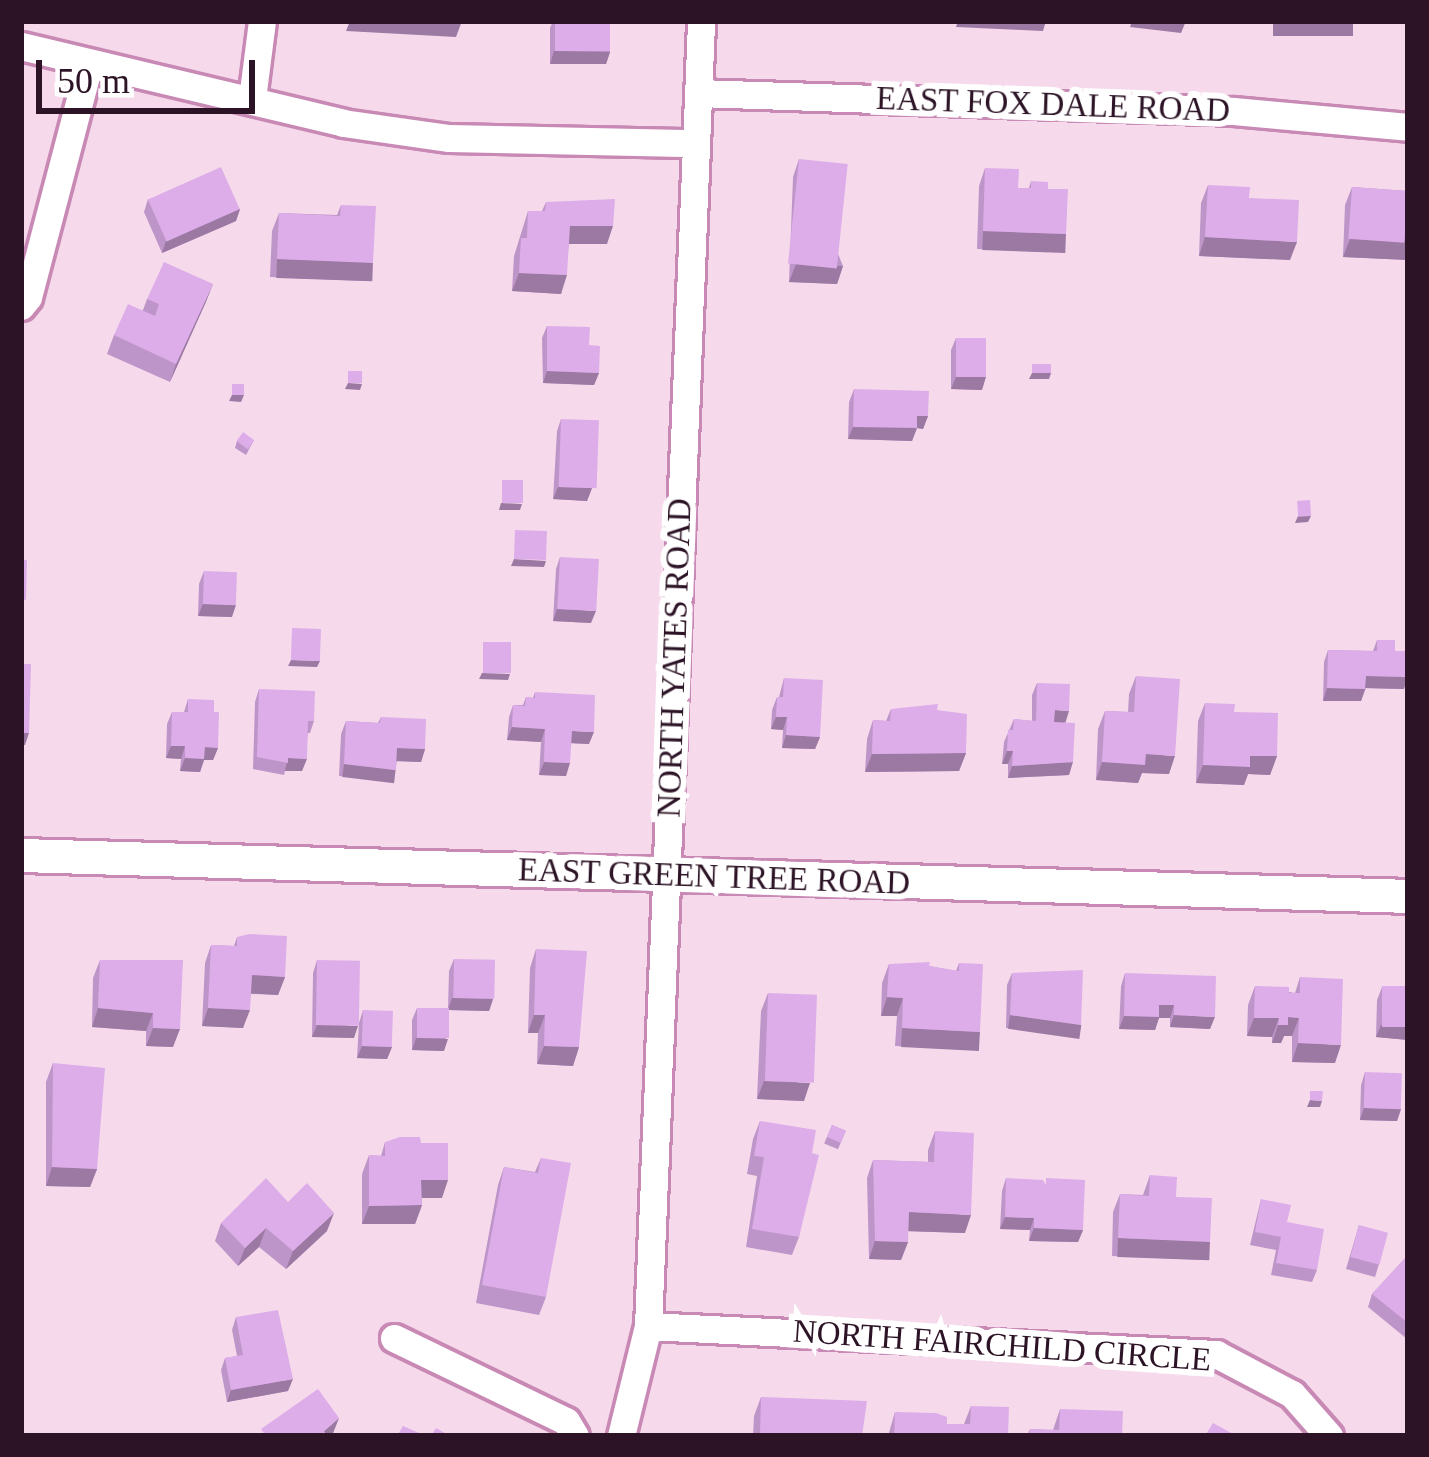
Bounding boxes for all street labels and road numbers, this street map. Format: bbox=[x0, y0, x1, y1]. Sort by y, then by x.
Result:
street label: EAST FOX DALE ROAD bbox=[875, 79, 1231, 131]
street label: NORTH YATES ROAD bbox=[650, 497, 700, 819]
street label: EAST GREEN TREE ROAD bbox=[517, 850, 911, 904]
street label: NORTH FAIRCHILD CIRCLE bbox=[792, 1312, 1212, 1380]

